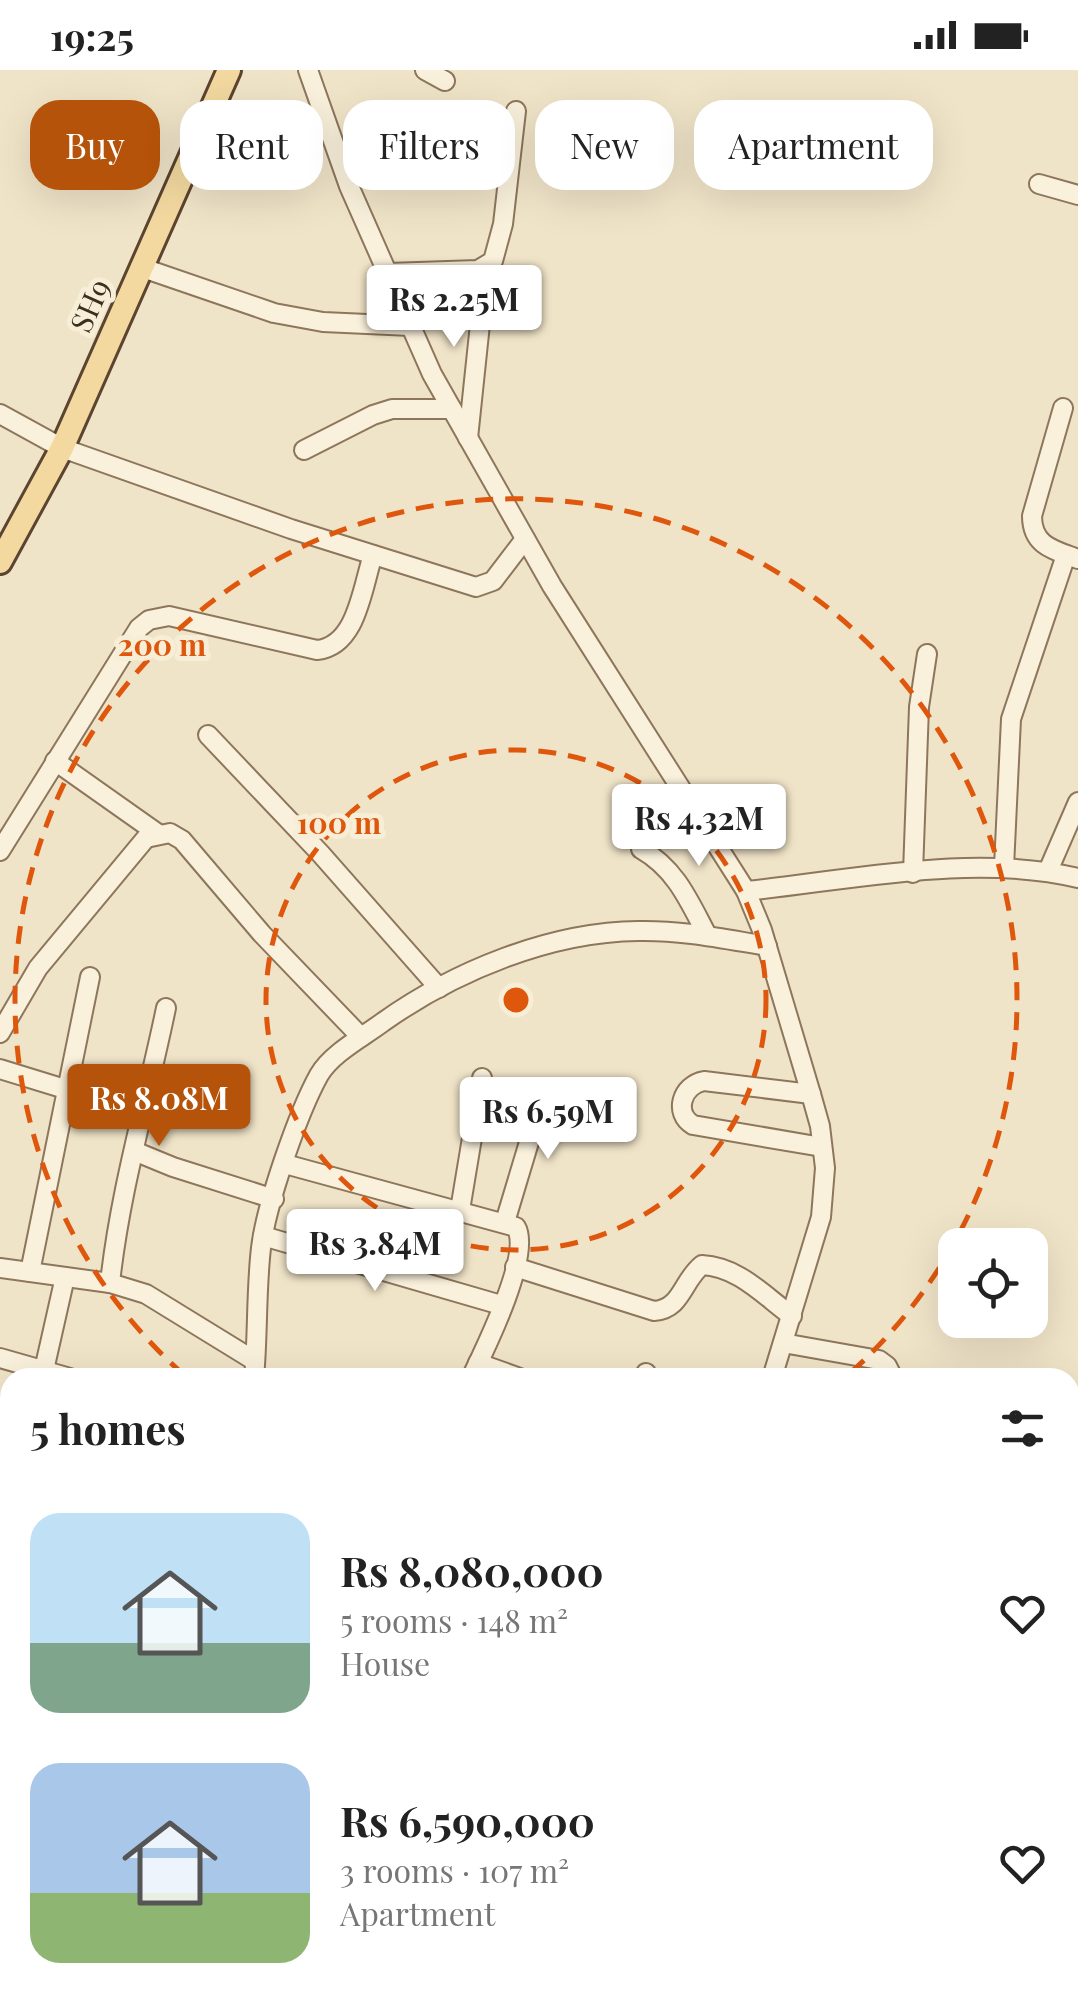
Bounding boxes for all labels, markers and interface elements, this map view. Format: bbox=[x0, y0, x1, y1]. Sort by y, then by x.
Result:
text: 19:25 bbox=[50, 10, 134, 61]
chip: Buy bbox=[30, 100, 160, 190]
chip: Rent bbox=[180, 100, 323, 190]
chip: Filters bbox=[343, 100, 515, 190]
chip: New bbox=[535, 100, 674, 190]
chip: Apartment bbox=[694, 100, 933, 190]
pin: Rs 2.25M bbox=[351, 265, 557, 350]
street label: SH9 bbox=[60, 272, 118, 338]
text: Rs 2.25M bbox=[389, 276, 519, 319]
text: 200 m bbox=[118, 624, 206, 664]
pin: Rs 4.32M bbox=[596, 784, 802, 869]
text: Rs 4.32M bbox=[634, 795, 764, 838]
text: 100 m bbox=[297, 802, 381, 842]
centre of rings bbox=[498, 982, 534, 1018]
pin: Rs 8.08M bbox=[56, 1064, 262, 1149]
text: Rs 8.08M bbox=[89, 1075, 229, 1118]
pin: Rs 6.59M bbox=[445, 1077, 651, 1162]
text: Rs 6.59M bbox=[482, 1088, 614, 1131]
pin: Rs 3.84M bbox=[272, 1209, 478, 1294]
text: Rs 3.84M bbox=[309, 1220, 441, 1263]
map controls bbox=[938, 1228, 1048, 1338]
button: locate bbox=[938, 1228, 1048, 1338]
text: 5 homes bbox=[30, 1400, 186, 1456]
icon: filters bbox=[995, 1401, 1050, 1456]
text: Rs 8,080,000 bbox=[340, 1542, 604, 1598]
icon: home bbox=[110, 1553, 230, 1673]
icon: heart bbox=[995, 1586, 1050, 1641]
text: 5 rooms · 148 m² bbox=[340, 1598, 568, 1641]
text: House bbox=[340, 1641, 430, 1684]
text: Rs 6,590,000 bbox=[340, 1792, 595, 1848]
icon: home bbox=[110, 1803, 230, 1923]
icon: heart bbox=[995, 1836, 1050, 1891]
text: 3 rooms · 107 m² bbox=[340, 1848, 569, 1891]
text: Apartment bbox=[340, 1891, 495, 1934]

